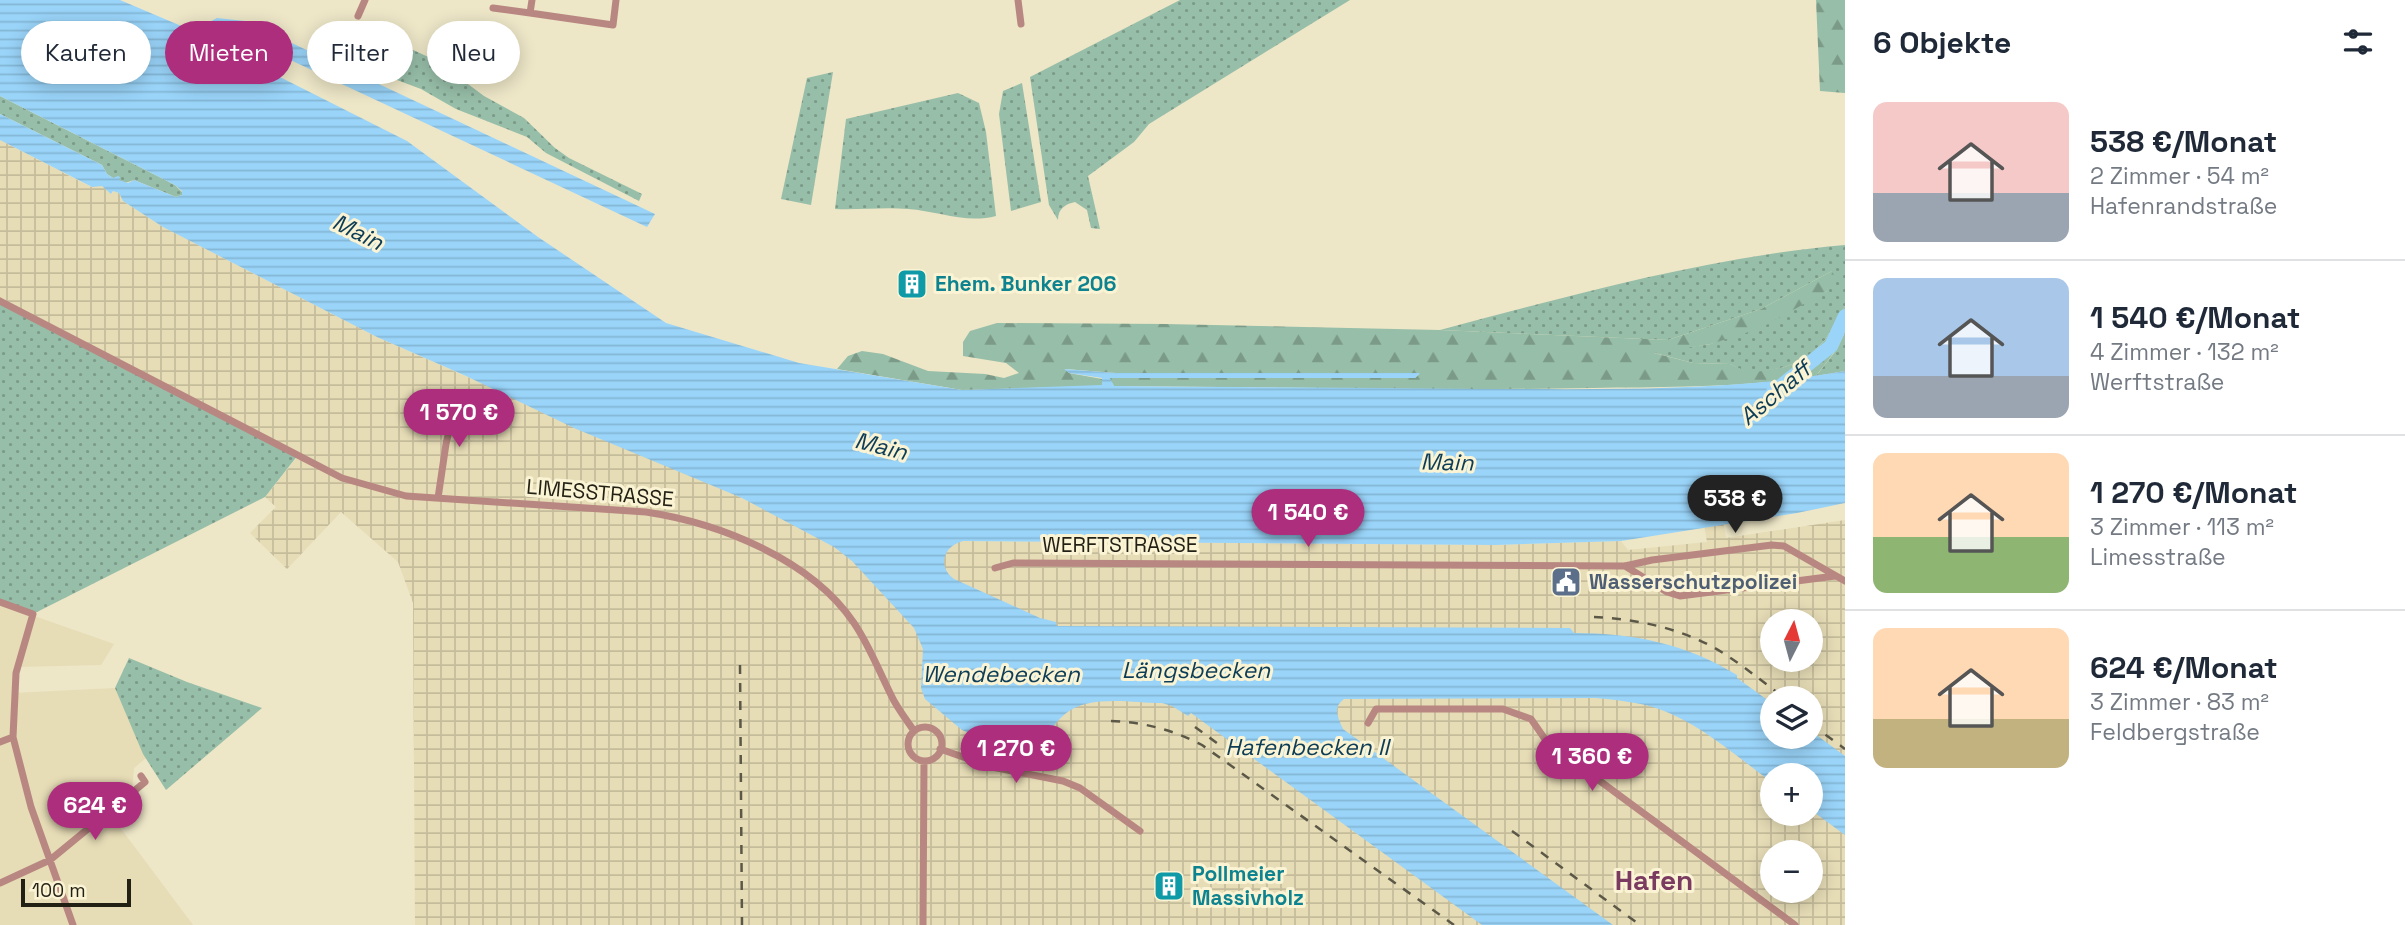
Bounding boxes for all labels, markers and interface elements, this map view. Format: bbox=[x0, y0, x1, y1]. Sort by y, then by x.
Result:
chip: Kaufen bbox=[21, 21, 151, 84]
chip: Mieten bbox=[165, 21, 293, 84]
chip: Filter bbox=[307, 21, 413, 84]
chip: Neu bbox=[427, 21, 520, 84]
text: 6 Objekte bbox=[1873, 23, 2011, 62]
icon: filters bbox=[2339, 23, 2377, 61]
text: 538 €/Monat bbox=[2090, 122, 2277, 161]
icon: home bbox=[1929, 130, 2013, 214]
text: 2 Zimmer · 54 m² bbox=[2090, 161, 2269, 191]
text: Hafenrandstraße bbox=[2090, 191, 2277, 221]
water label: Main bbox=[328, 207, 389, 257]
building icon: Ehem. Bunker 206 bbox=[895, 267, 929, 301]
place label: Ehem. Bunker 206 bbox=[935, 270, 1116, 297]
text: 1 540 €/Monat bbox=[2090, 298, 2301, 337]
icon: home bbox=[1929, 306, 2013, 390]
text: 4 Zimmer · 132 m² bbox=[2090, 337, 2279, 367]
water label: Aschaff bbox=[1733, 352, 1820, 432]
text: Werftstraße bbox=[2090, 367, 2224, 397]
pin: 1 570 € bbox=[394, 390, 524, 449]
text: 1 570 € bbox=[420, 397, 498, 427]
water label: Main bbox=[852, 425, 911, 467]
water label: Main bbox=[1420, 447, 1475, 477]
street label: LIMESSTRASSE bbox=[525, 473, 675, 512]
text: 1 270 €/Monat bbox=[2090, 473, 2297, 512]
pin: 538 € bbox=[1686, 476, 1784, 535]
icon: home bbox=[1929, 481, 2013, 565]
text: 538 € bbox=[1703, 483, 1767, 513]
pin: 1 540 € bbox=[1243, 490, 1373, 549]
text: 1 540 € bbox=[1267, 497, 1349, 527]
text: 3 Zimmer · 113 m² bbox=[2090, 512, 2274, 542]
street label: WERFTSTRASSE bbox=[1042, 531, 1198, 558]
text: Limesstraße bbox=[2090, 542, 2226, 572]
public building icon: Wasserschutzpolizei bbox=[1549, 565, 1583, 599]
place label: Wasserschutzpolizei bbox=[1589, 568, 1797, 595]
north arrow bbox=[1760, 609, 1824, 672]
map controls bbox=[1760, 609, 1823, 903]
text: 624 €/Monat bbox=[2090, 648, 2278, 687]
water label: Längsbecken bbox=[1122, 655, 1271, 685]
icon: home bbox=[1929, 656, 2013, 740]
water label: Wendebecken bbox=[922, 659, 1081, 689]
button: layers bbox=[1760, 686, 1823, 749]
text: 3 Zimmer · 83 m² bbox=[2090, 687, 2269, 717]
text: Feldbergstraße bbox=[2090, 717, 2260, 747]
pin: 1 270 € bbox=[951, 726, 1081, 785]
water label: Hafenbecken II bbox=[1225, 732, 1391, 762]
text: 1 270 € bbox=[977, 733, 1055, 763]
pin: 1 360 € bbox=[1527, 734, 1657, 793]
text: 1 360 € bbox=[1552, 741, 1632, 771]
button: + bbox=[1760, 763, 1823, 826]
pin: 624 € bbox=[46, 782, 144, 842]
text: 624 € bbox=[63, 790, 127, 820]
button: − bbox=[1760, 840, 1823, 903]
place label: Pollmeier Massivholz bbox=[1192, 860, 1304, 911]
district label: Hafen bbox=[1615, 862, 1693, 898]
building icon: Pollmeier Massivholz bbox=[1152, 869, 1186, 903]
scale bar bbox=[21, 876, 131, 908]
text: 100 m bbox=[32, 878, 86, 903]

